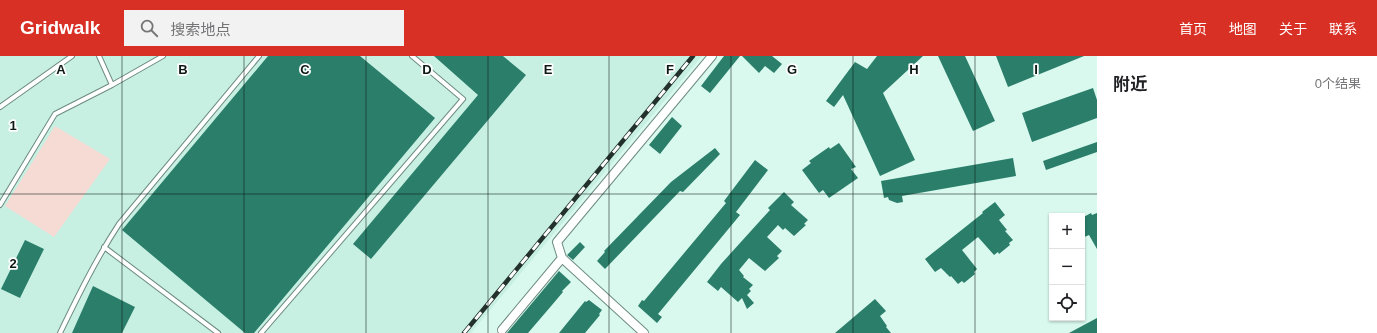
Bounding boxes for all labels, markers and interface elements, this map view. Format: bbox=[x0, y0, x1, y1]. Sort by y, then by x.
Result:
search box bbox=[124, 10, 404, 46]
text: Gridwalk bbox=[20, 17, 100, 38]
icon: search bbox=[138, 17, 160, 39]
text: 搜索地点 bbox=[170, 21, 230, 38]
text: 首页 bbox=[1179, 21, 1207, 37]
text: 地图 bbox=[1229, 21, 1257, 37]
text: 关于 bbox=[1279, 21, 1307, 37]
text: 联系 bbox=[1329, 21, 1357, 37]
text: A bbox=[56, 62, 66, 77]
text: B bbox=[178, 62, 188, 77]
text: C bbox=[300, 62, 310, 77]
text: D bbox=[422, 62, 432, 77]
text: E bbox=[544, 62, 553, 77]
text: F bbox=[666, 62, 674, 77]
text: G bbox=[787, 62, 797, 77]
text: H bbox=[909, 62, 919, 77]
text: I bbox=[1034, 62, 1038, 77]
text: 附近 bbox=[1113, 75, 1147, 94]
text: 0个结果 bbox=[1315, 76, 1361, 91]
text: 1 bbox=[9, 118, 17, 133]
map controls bbox=[1049, 213, 1085, 321]
button: + bbox=[1049, 213, 1085, 249]
button: − bbox=[1049, 249, 1085, 285]
text: 2 bbox=[9, 256, 17, 271]
button: locate bbox=[1049, 285, 1085, 321]

